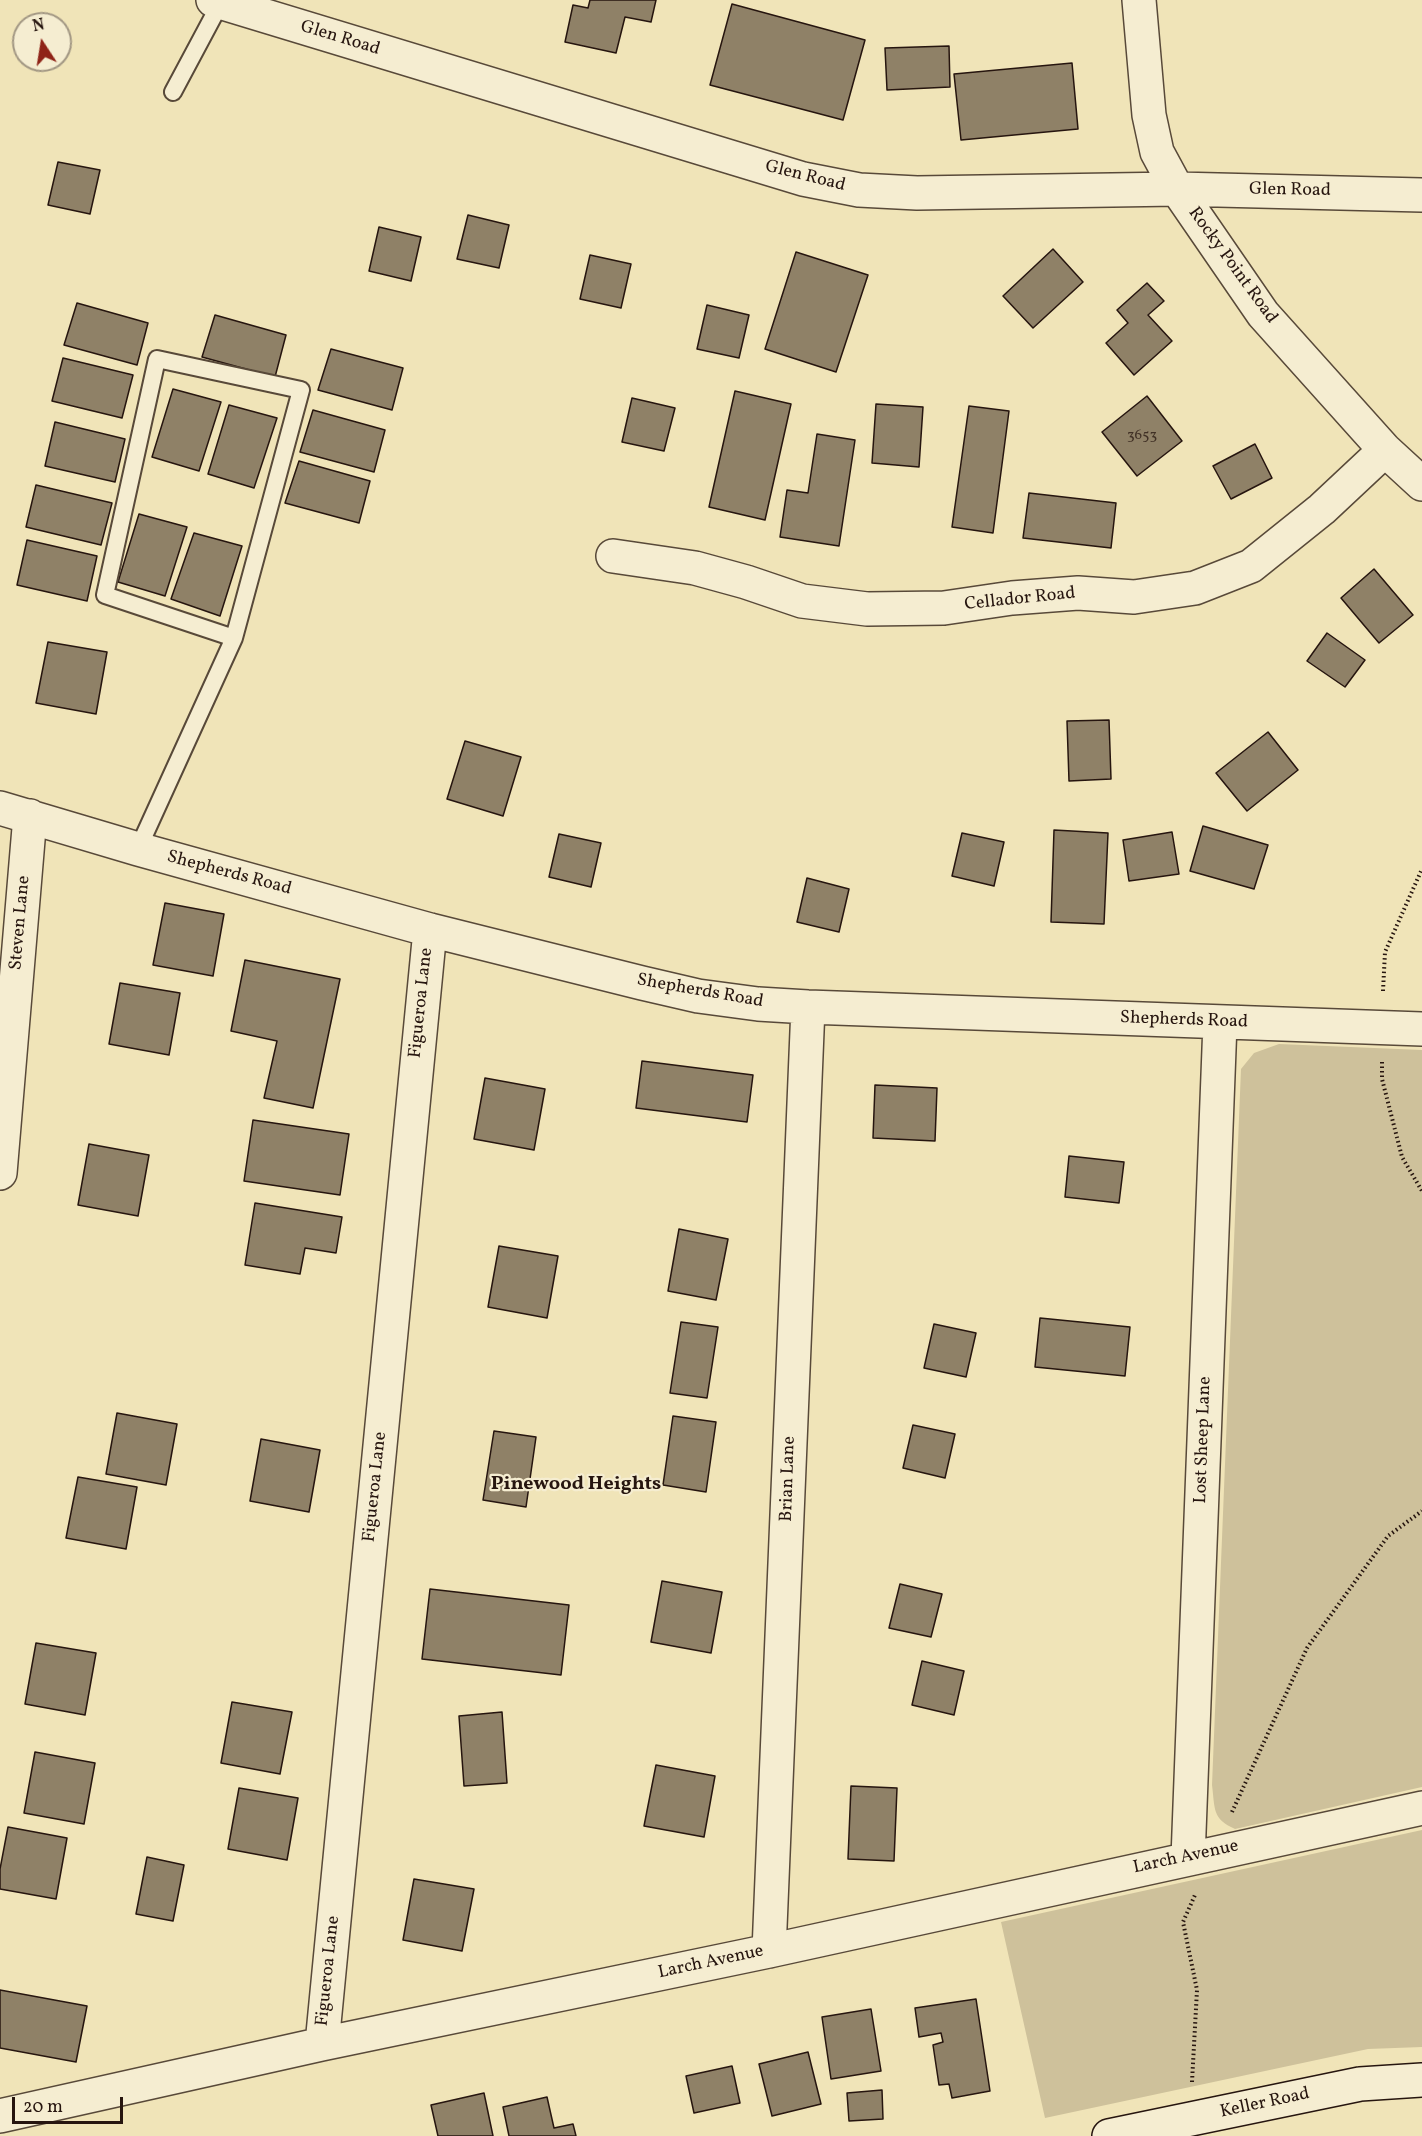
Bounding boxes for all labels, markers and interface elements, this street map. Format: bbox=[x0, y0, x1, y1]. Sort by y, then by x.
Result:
north arrow bbox=[12, 12, 72, 72]
text: N bbox=[31, 14, 47, 38]
street label: Glen Road bbox=[298, 17, 382, 61]
street label: Glen Road bbox=[763, 157, 847, 197]
street label: Glen Road bbox=[1249, 179, 1331, 203]
street label: Rocky Point Road bbox=[1183, 204, 1281, 328]
house number: 3653 bbox=[1127, 427, 1157, 445]
street label: Cellador Road bbox=[963, 583, 1077, 617]
street label: Shepherds Road bbox=[164, 847, 294, 901]
street label: Steven Lane bbox=[6, 875, 36, 971]
street label: Figueroa Lane bbox=[405, 947, 439, 1059]
street label: Shepherds Road bbox=[635, 970, 765, 1014]
street label: Shepherds Road bbox=[1120, 1008, 1248, 1034]
street label: Lost Sheep Lane bbox=[1191, 1376, 1217, 1504]
street label: Figueroa Lane bbox=[359, 1431, 393, 1543]
street label: Brian Lane bbox=[777, 1436, 801, 1522]
district label: Pinewood Heights bbox=[491, 1473, 661, 1497]
street label: Larch Avenue bbox=[1131, 1836, 1241, 1880]
street label: Figueroa Lane bbox=[312, 1915, 346, 2027]
street label: Larch Avenue bbox=[656, 1941, 766, 1985]
street label: Keller Road bbox=[1218, 2084, 1312, 2124]
scale bar bbox=[15, 2085, 126, 2123]
text: 20 m bbox=[23, 2095, 63, 2120]

